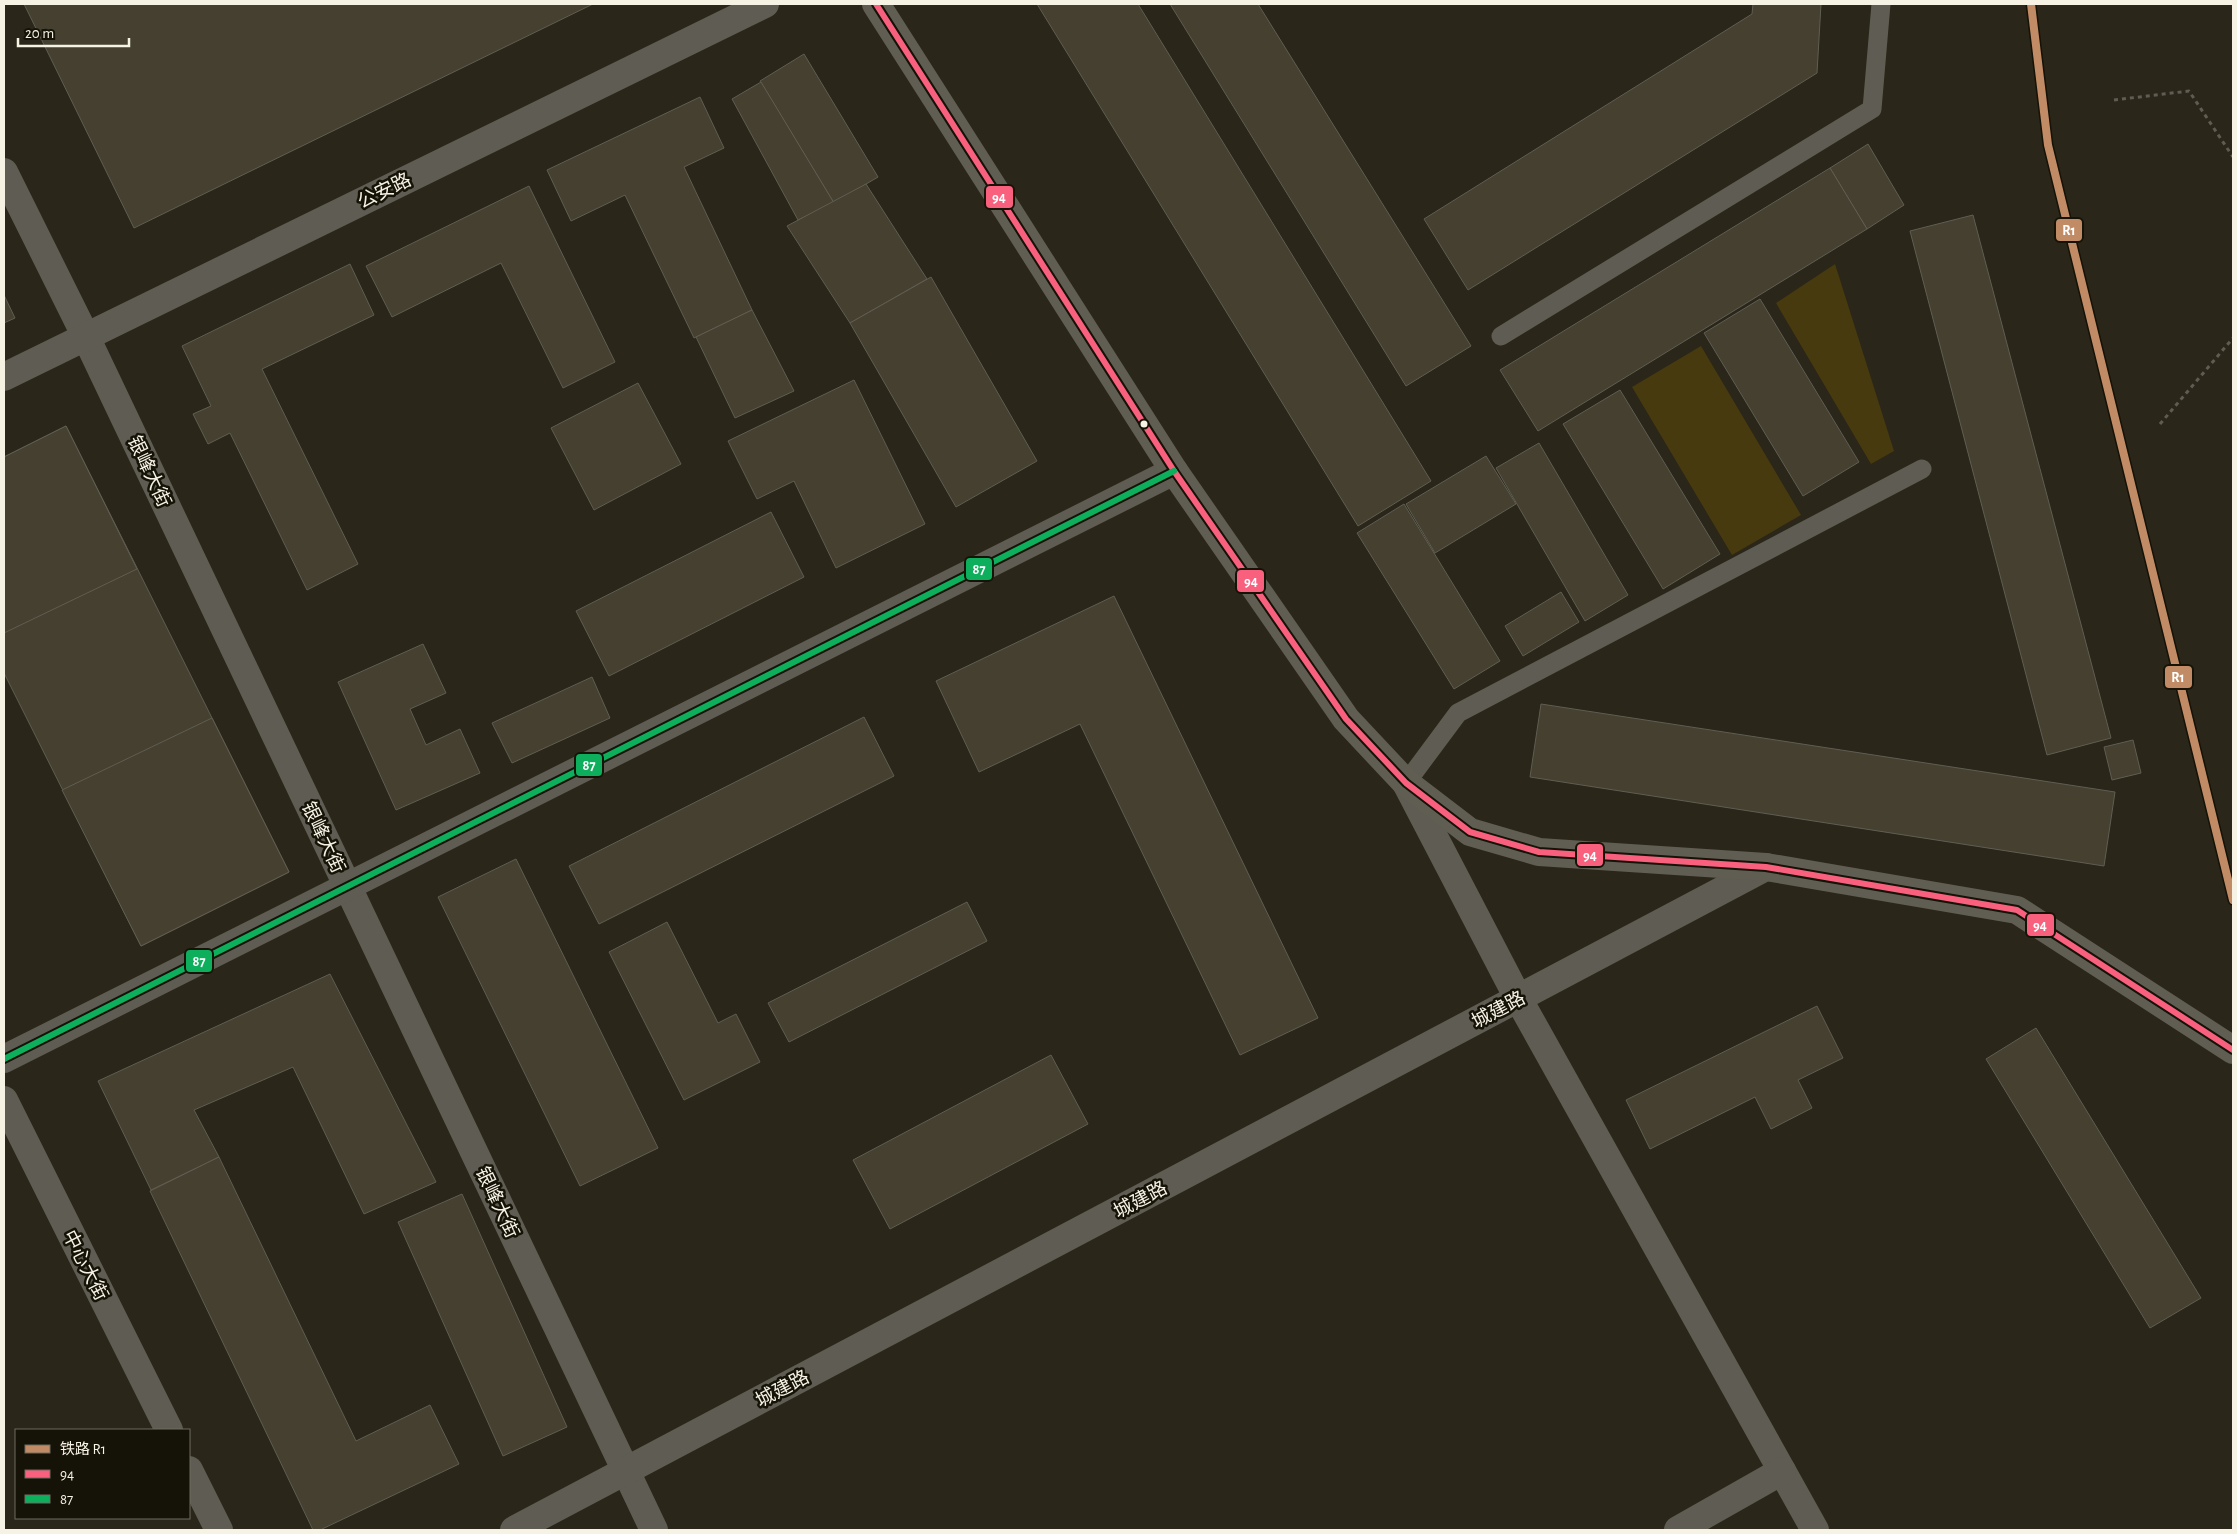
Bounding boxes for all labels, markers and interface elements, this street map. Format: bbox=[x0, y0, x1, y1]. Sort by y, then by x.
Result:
scale bar bbox=[18, 15, 129, 47]
text: 20 m bbox=[25, 26, 54, 41]
street label: 公安路 bbox=[354, 169, 414, 212]
line badge: 94 bbox=[985, 185, 1014, 209]
text: 94 bbox=[992, 191, 1006, 205]
line badge: R1 bbox=[2055, 218, 2083, 242]
text: R1 bbox=[2062, 224, 2076, 238]
unlabelled marker bbox=[1139, 419, 1149, 429]
street label: 银峰大街 bbox=[124, 432, 175, 510]
line badge: 87 bbox=[965, 557, 993, 581]
text: 87 bbox=[973, 563, 985, 577]
line badge: 94 bbox=[1236, 569, 1265, 593]
text: 94 bbox=[1244, 575, 1258, 589]
line badge: R1 bbox=[2164, 665, 2193, 689]
text: R1 bbox=[2171, 671, 2185, 685]
line badge: 87 bbox=[575, 753, 603, 777]
text: 87 bbox=[583, 759, 595, 773]
street label: 银峰大街 bbox=[298, 798, 349, 876]
line badge: 94 bbox=[1576, 843, 1604, 867]
text: 94 bbox=[1583, 849, 1597, 863]
line badge: 94 bbox=[2026, 913, 2055, 937]
text: 94 bbox=[2033, 919, 2047, 933]
line badge: 87 bbox=[185, 949, 213, 973]
text: 87 bbox=[193, 955, 205, 969]
street label: 城建路 bbox=[1469, 988, 1528, 1032]
street label: 银峰大街 bbox=[472, 1163, 523, 1241]
street label: 城建路 bbox=[1111, 1178, 1170, 1222]
street label: 中心大街 bbox=[59, 1227, 111, 1304]
street label: 城建路 bbox=[753, 1367, 812, 1411]
legend bbox=[15, 1429, 190, 1519]
text: 铁路 R1 bbox=[60, 1441, 106, 1457]
text: 94 bbox=[60, 1467, 74, 1482]
text: 87 bbox=[60, 1492, 73, 1507]

